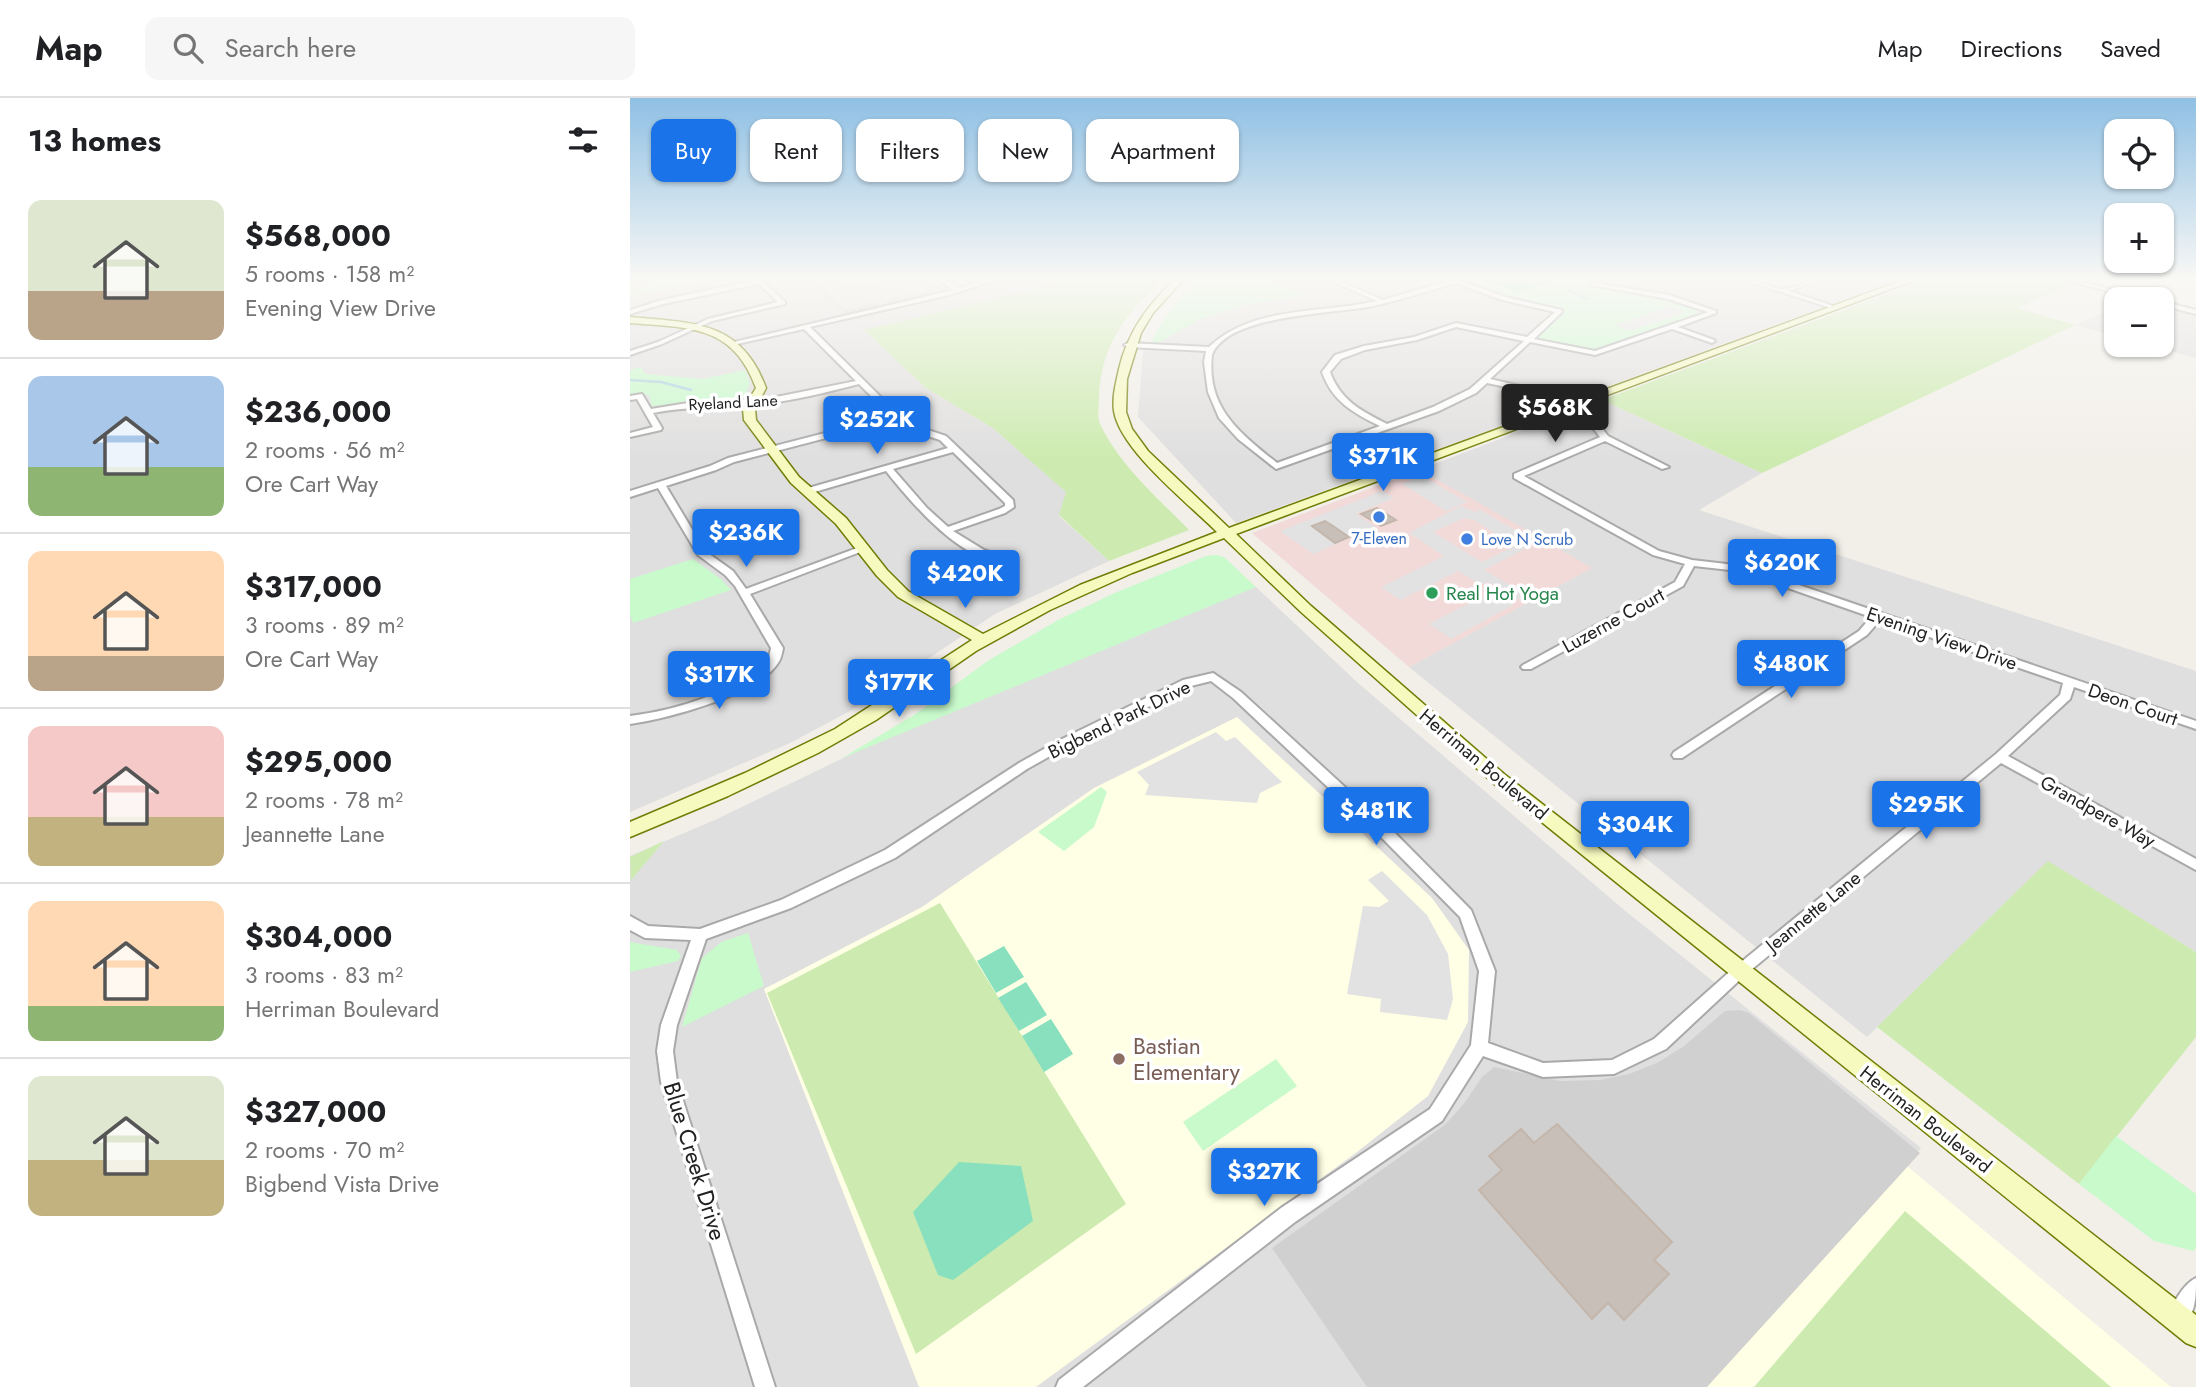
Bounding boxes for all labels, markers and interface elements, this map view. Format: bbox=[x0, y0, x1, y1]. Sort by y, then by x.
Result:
search box bbox=[145, 17, 635, 80]
text: Map bbox=[35, 25, 103, 72]
icon: search bbox=[169, 29, 207, 67]
text: Search here bbox=[225, 29, 356, 67]
text: Map bbox=[1878, 31, 1923, 66]
text: Directions bbox=[1961, 31, 2062, 66]
text: Saved bbox=[2100, 31, 2161, 66]
text: 13 homes bbox=[28, 119, 161, 162]
chip: Buy bbox=[651, 119, 736, 182]
chip: Rent bbox=[750, 119, 842, 182]
chip: Filters bbox=[856, 119, 964, 182]
chip: New bbox=[978, 119, 1072, 182]
chip: Apartment bbox=[1086, 119, 1239, 182]
map controls bbox=[2104, 119, 2174, 357]
button: locate bbox=[2104, 119, 2174, 189]
icon: filters bbox=[564, 121, 602, 159]
button: + bbox=[2104, 203, 2174, 273]
text: $568,000 bbox=[245, 214, 391, 257]
icon: home bbox=[84, 228, 168, 312]
text: 5 rooms · 158 m² bbox=[245, 257, 414, 291]
button: − bbox=[2104, 287, 2174, 357]
text: Evening View Drive bbox=[245, 291, 436, 325]
pin: $568K bbox=[1506, 384, 1604, 444]
street label: Ryeland Lane bbox=[688, 389, 778, 416]
text: $236,000 bbox=[245, 390, 391, 433]
text: $568K bbox=[1517, 390, 1593, 424]
pin: $252K bbox=[828, 396, 926, 456]
text: $252K bbox=[839, 402, 915, 436]
icon: home bbox=[84, 404, 168, 488]
text: 2 rooms · 56 m² bbox=[245, 433, 405, 467]
pin: $371K bbox=[1334, 434, 1432, 493]
text: $371K bbox=[1348, 439, 1418, 473]
text: Ore Cart Way bbox=[245, 467, 378, 501]
marker: 7-Eleven bbox=[1371, 509, 1387, 525]
pin: $236K bbox=[697, 510, 795, 569]
text: $236K bbox=[708, 515, 784, 549]
place label: 7-Eleven bbox=[1351, 527, 1407, 550]
place label: Love N Scrub bbox=[1481, 528, 1573, 551]
marker: Love N Scrub bbox=[1459, 531, 1475, 547]
pin: $620K bbox=[1733, 540, 1831, 599]
text: $620K bbox=[1744, 545, 1820, 579]
pin: $420K bbox=[916, 550, 1014, 610]
text: $420K bbox=[927, 556, 1003, 590]
text: $317,000 bbox=[245, 565, 382, 608]
icon: home bbox=[84, 579, 168, 663]
place label: Real Hot Yoga bbox=[1446, 580, 1559, 607]
street label: Luzerne Court bbox=[1557, 581, 1669, 660]
marker: Real Hot Yoga bbox=[1424, 585, 1440, 601]
street label: Evening View Drive bbox=[1863, 600, 2021, 677]
text: 3 rooms · 89 m² bbox=[245, 608, 404, 642]
pin: $480K bbox=[1742, 640, 1840, 700]
text: Ore Cart Way bbox=[245, 642, 378, 676]
text: $480K bbox=[1753, 646, 1829, 680]
pin: $317K bbox=[670, 652, 768, 711]
text: $317K bbox=[684, 657, 754, 691]
pin: $177K bbox=[850, 660, 948, 719]
text: $177K bbox=[864, 665, 934, 699]
street label: Bigbend Park Drive bbox=[1044, 673, 1195, 766]
street label: Deon Court bbox=[2084, 677, 2182, 733]
street label: Herriman Boulevard bbox=[1413, 702, 1554, 826]
text: $295,000 bbox=[245, 740, 392, 783]
icon: home bbox=[84, 754, 168, 838]
street label: Grandpere Way bbox=[2035, 769, 2161, 855]
pin: $295K bbox=[1877, 782, 1975, 841]
text: 2 rooms · 78 m² bbox=[245, 783, 403, 817]
text: $295K bbox=[1888, 787, 1964, 821]
pin: $481K bbox=[1327, 788, 1425, 847]
text: $481K bbox=[1340, 793, 1412, 827]
pin: $304K bbox=[1586, 802, 1684, 861]
text: $304K bbox=[1597, 807, 1673, 841]
text: Jeannette Lane bbox=[245, 817, 385, 851]
street label: Jeannette Lane bbox=[1758, 864, 1867, 960]
text: $304,000 bbox=[245, 915, 392, 958]
icon: home bbox=[84, 929, 168, 1013]
text: 3 rooms · 83 m² bbox=[245, 958, 403, 992]
text: Herriman Boulevard bbox=[245, 992, 439, 1026]
place label: Bastian Elementary bbox=[1133, 1029, 1241, 1089]
marker: Bastian Elementary bbox=[1111, 1051, 1127, 1067]
street label: Herriman Boulevard bbox=[1854, 1059, 1997, 1179]
street label: Blue Creek Drive bbox=[655, 1078, 735, 1245]
text: $327,000 bbox=[245, 1090, 386, 1133]
icon: home bbox=[84, 1104, 168, 1188]
text: 2 rooms · 70 m² bbox=[245, 1133, 404, 1167]
pin: $327K bbox=[1215, 1148, 1313, 1208]
text: $327K bbox=[1227, 1154, 1301, 1188]
text: Bigbend Vista Drive bbox=[245, 1167, 439, 1201]

